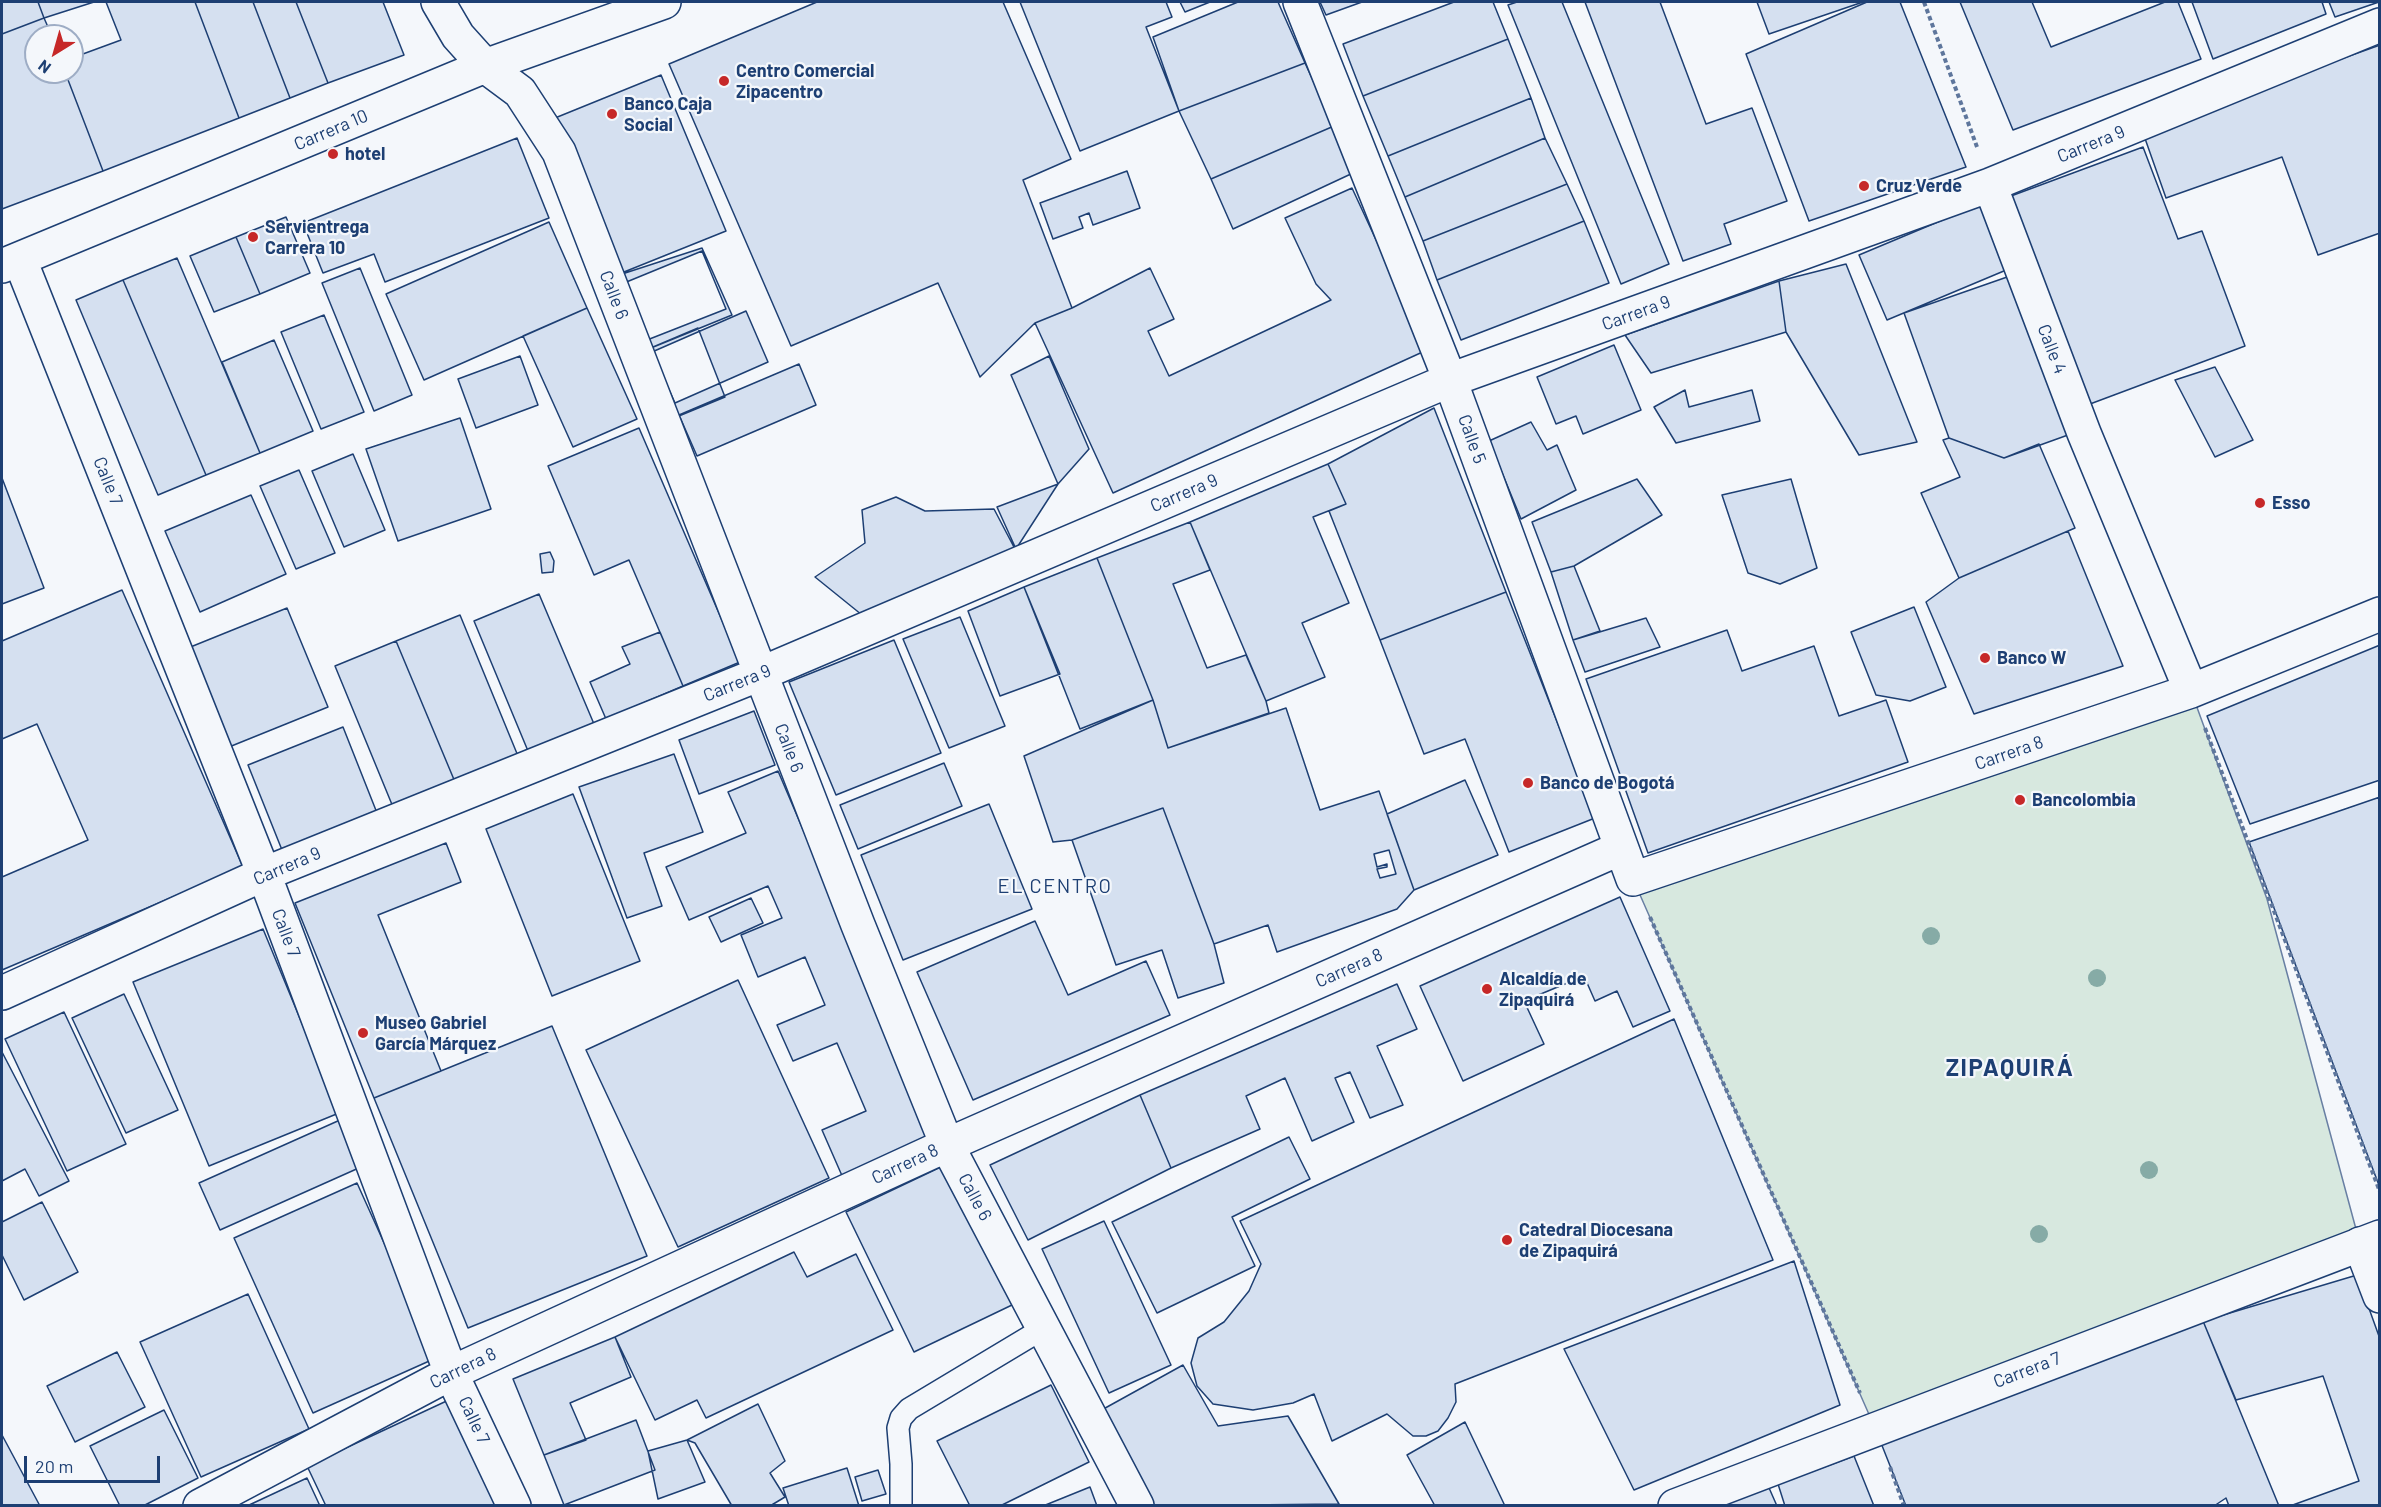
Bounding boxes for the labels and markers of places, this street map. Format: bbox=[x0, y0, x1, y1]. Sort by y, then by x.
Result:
place label: Centro Comercial Zipacentro bbox=[736, 60, 874, 103]
marker: Centro Comercial Zipacentro bbox=[717, 74, 731, 88]
place label: Banco Caja Social bbox=[624, 93, 712, 136]
marker: Banco Caja Social bbox=[605, 107, 619, 121]
place label: hotel bbox=[345, 143, 385, 165]
marker: hotel bbox=[326, 147, 340, 161]
place label: Cruz Verde bbox=[1876, 175, 1962, 197]
marker: Cruz Verde bbox=[1857, 179, 1871, 193]
place label: Servientrega Carrera 10 bbox=[265, 216, 369, 258]
marker: Servientrega Carrera 10 bbox=[246, 230, 260, 244]
place label: Esso bbox=[2272, 492, 2310, 514]
marker: Esso bbox=[2253, 496, 2267, 510]
place label: Banco W bbox=[1997, 647, 2066, 669]
marker: Banco W bbox=[1978, 651, 1992, 665]
place label: Banco de Bogotá bbox=[1540, 772, 1675, 794]
marker: Banco de Bogotá bbox=[1521, 776, 1535, 790]
place label: Bancolombia bbox=[2032, 789, 2136, 811]
marker: Bancolombia bbox=[2013, 793, 2027, 807]
place label: Alcaldía de Zipaquirá bbox=[1499, 968, 1587, 1010]
marker: Alcaldía de Zipaquirá bbox=[1480, 982, 1494, 996]
place label: Museo Gabriel García Márquez bbox=[375, 1012, 496, 1054]
marker: Museo Gabriel García Márquez bbox=[356, 1026, 370, 1040]
place label: Catedral Diocesana de Zipaquirá bbox=[1519, 1219, 1673, 1262]
marker: Catedral Diocesana de Zipaquirá bbox=[1500, 1233, 1514, 1247]

